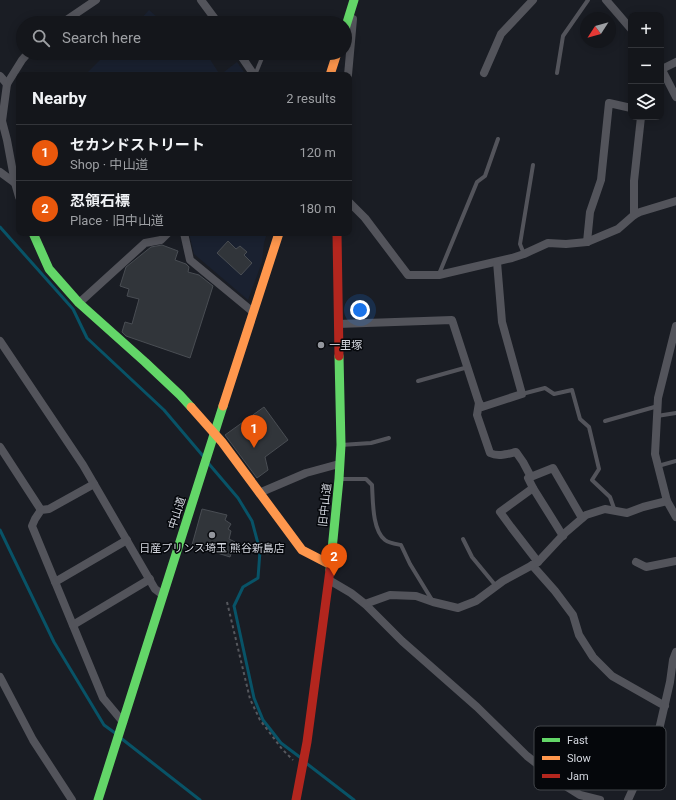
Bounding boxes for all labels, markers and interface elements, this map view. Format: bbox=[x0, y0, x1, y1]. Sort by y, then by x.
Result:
north arrow bbox=[580, 12, 616, 48]
map controls bbox=[628, 12, 664, 120]
button: + bbox=[628, 12, 664, 48]
search box bbox=[16, 16, 352, 60]
icon: search bbox=[30, 27, 52, 49]
text: Search here bbox=[62, 29, 141, 47]
button: − bbox=[628, 48, 664, 84]
button: layers bbox=[628, 84, 664, 120]
text: Nearby bbox=[32, 88, 87, 108]
text: 2 results bbox=[286, 91, 336, 106]
text: セカンドストリート bbox=[70, 136, 205, 154]
text: 1 bbox=[41, 145, 49, 160]
text: 120 m bbox=[299, 145, 336, 160]
text: Shop · 中山道 bbox=[70, 157, 148, 172]
text: 忍領石標 bbox=[70, 192, 130, 210]
text: 2 bbox=[41, 201, 49, 216]
text: 180 m bbox=[299, 201, 336, 216]
text: Place · 旧中山道 bbox=[70, 213, 164, 228]
your location bbox=[350, 300, 370, 320]
place label: 一里塚 bbox=[329, 339, 362, 352]
marker: 一里塚 bbox=[316, 340, 326, 350]
pin: 1 bbox=[241, 415, 267, 448]
street label: 旧中山道 bbox=[316, 482, 334, 528]
street label: 中山道 bbox=[166, 495, 188, 531]
marker: 日産プリンス埼玉 熊谷新島店 bbox=[207, 530, 217, 540]
place label: 日産プリンス埼玉 熊谷新島店 bbox=[139, 542, 285, 555]
pin: 2 bbox=[321, 543, 347, 576]
legend bbox=[534, 726, 666, 790]
text: Fast bbox=[567, 734, 589, 747]
text: Slow bbox=[567, 752, 591, 765]
text: Jam bbox=[567, 770, 589, 783]

